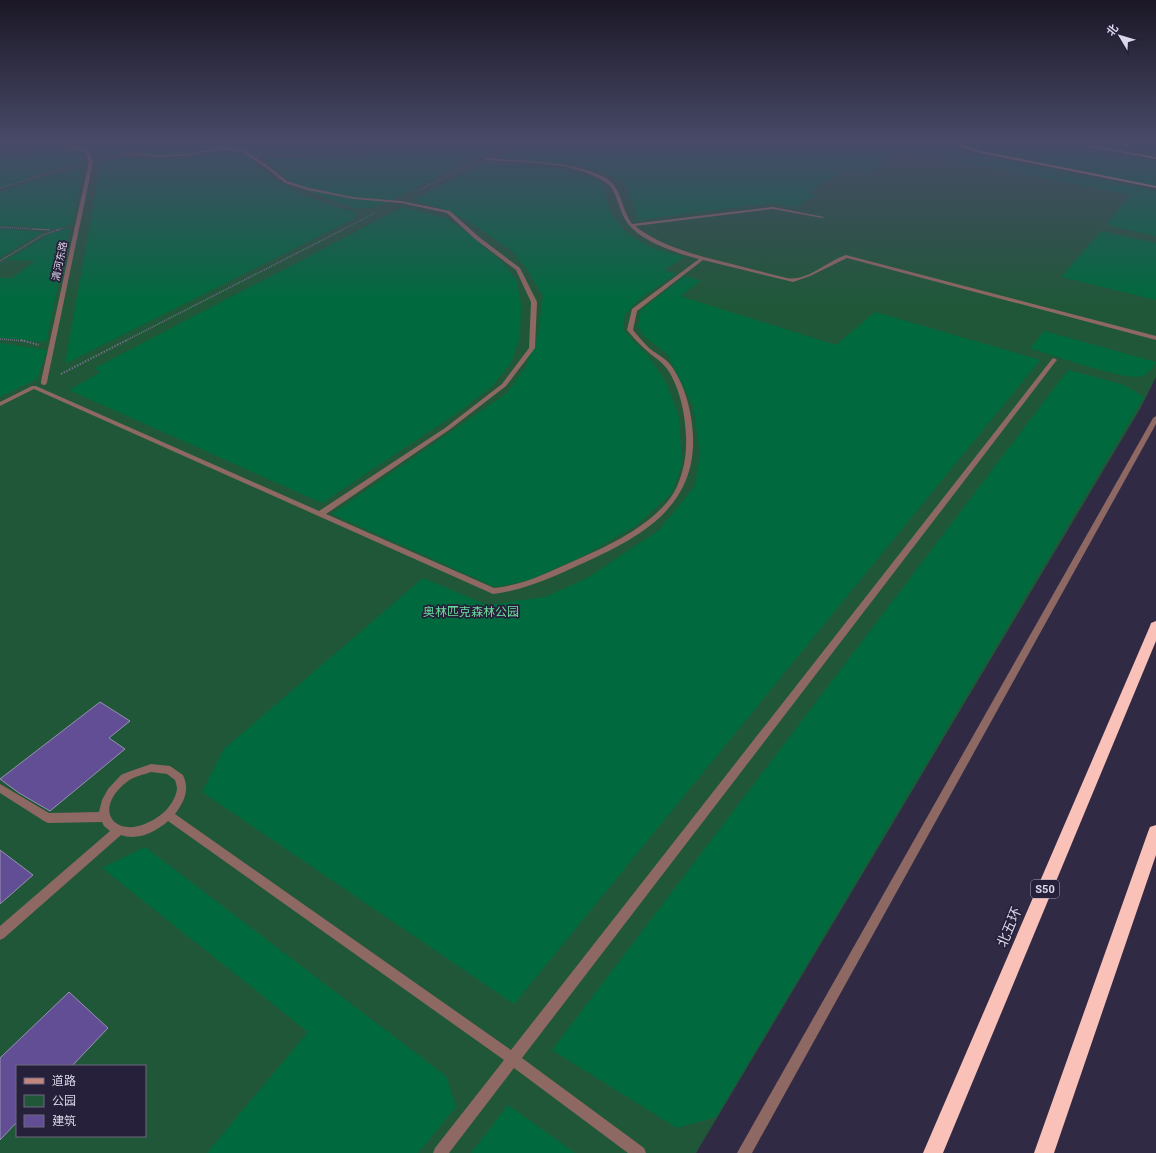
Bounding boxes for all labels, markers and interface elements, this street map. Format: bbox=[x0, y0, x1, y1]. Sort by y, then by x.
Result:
north arrow bbox=[1100, 16, 1140, 56]
text: 北 bbox=[1104, 22, 1121, 38]
street label: 清河东路 bbox=[50, 240, 69, 282]
park label: 奥林匹克森林公园 bbox=[423, 605, 519, 619]
road number: S50 bbox=[1031, 880, 1059, 898]
street label: 北五环 bbox=[993, 905, 1025, 949]
legend bbox=[16, 1065, 146, 1137]
text: 道路 bbox=[52, 1074, 76, 1088]
text: 公园 bbox=[52, 1094, 76, 1108]
text: 建筑 bbox=[52, 1114, 76, 1128]

